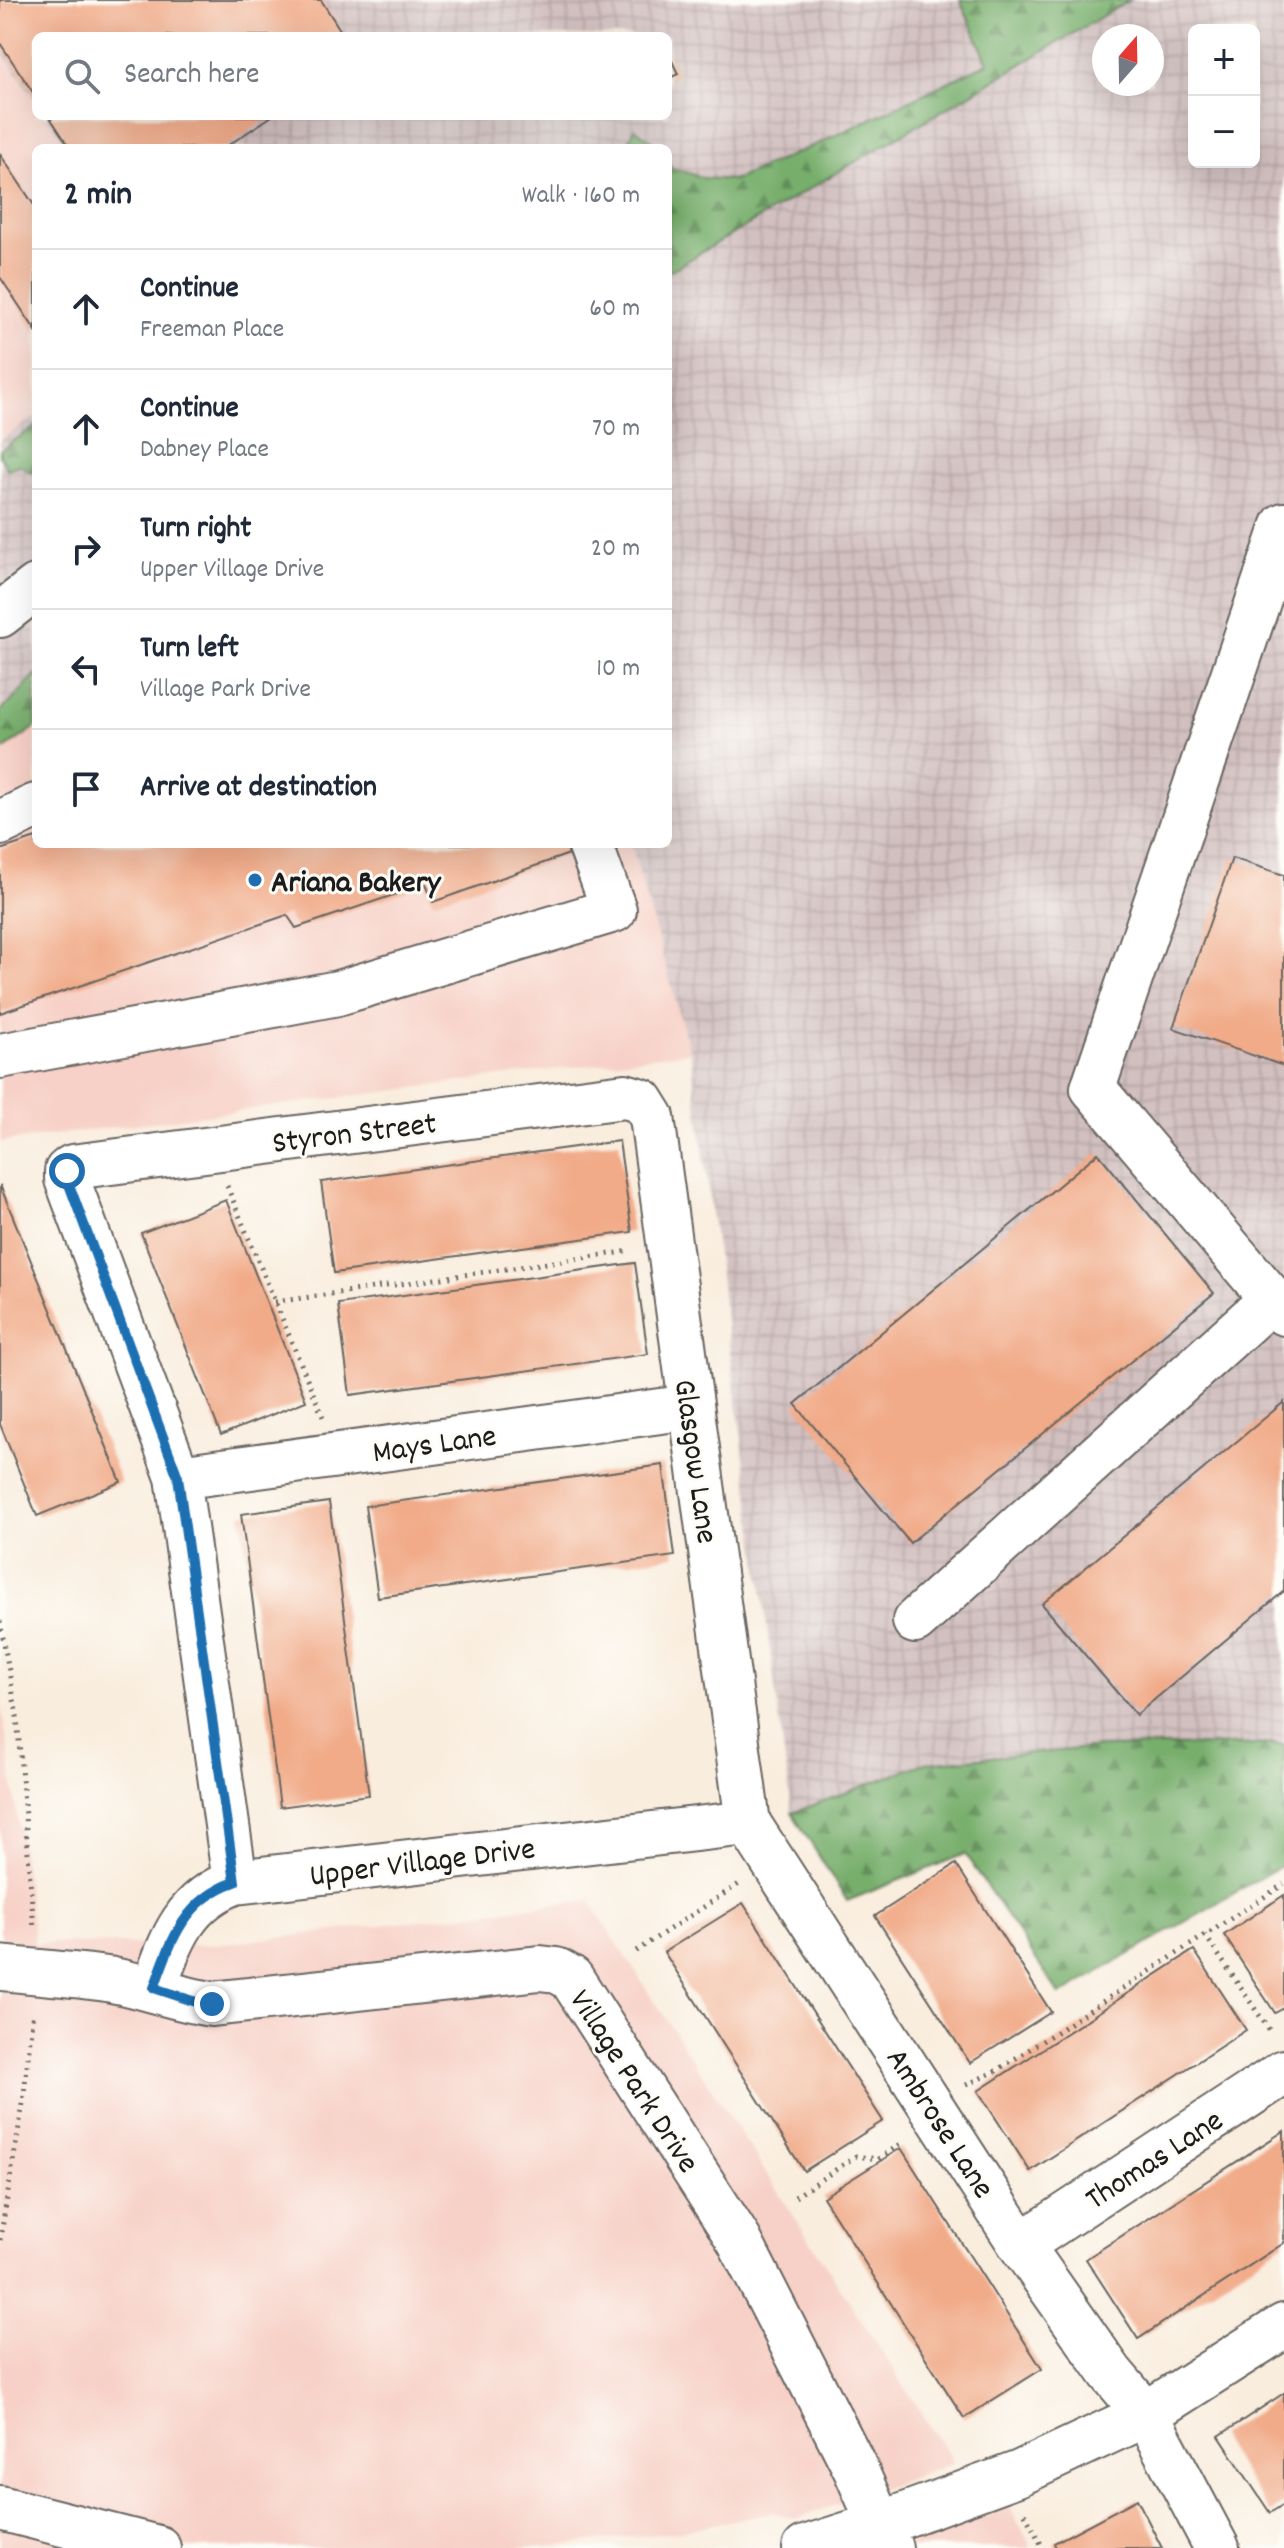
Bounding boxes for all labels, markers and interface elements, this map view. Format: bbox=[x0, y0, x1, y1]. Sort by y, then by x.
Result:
north arrow bbox=[1092, 24, 1164, 96]
map controls bbox=[1188, 24, 1260, 168]
button: + bbox=[1188, 24, 1260, 96]
search box bbox=[32, 32, 672, 120]
icon: search bbox=[60, 54, 104, 98]
text: Search here bbox=[124, 55, 260, 98]
button: − bbox=[1188, 96, 1260, 168]
text: 2 min bbox=[64, 172, 132, 221]
text: Walk · 160 m bbox=[522, 178, 640, 215]
text: Continue bbox=[140, 269, 239, 312]
icon: ahead bbox=[64, 287, 108, 331]
text: 60 m bbox=[589, 291, 640, 328]
text: Freeman Place bbox=[140, 312, 284, 349]
text: Continue bbox=[140, 389, 239, 432]
icon: ahead bbox=[64, 407, 108, 451]
text: 70 m bbox=[592, 411, 640, 448]
text: Dabney Place bbox=[140, 432, 269, 469]
text: Turn right bbox=[140, 509, 251, 552]
icon: right bbox=[64, 527, 108, 571]
text: 20 m bbox=[591, 531, 640, 568]
text: Upper Village Drive bbox=[140, 552, 324, 589]
text: Turn left bbox=[140, 629, 239, 672]
icon: left bbox=[64, 647, 108, 691]
text: 10 m bbox=[596, 651, 640, 688]
text: Village Park Drive bbox=[140, 672, 311, 709]
icon: arrive bbox=[64, 767, 108, 811]
text: Arrive at destination bbox=[140, 768, 377, 811]
place label: Ariana Bakery bbox=[271, 862, 442, 908]
marker: Ariana Bakery bbox=[246, 871, 264, 889]
street label: Styron Street bbox=[270, 1103, 439, 1169]
route start bbox=[49, 1153, 85, 1189]
street label: Glasgow Lane bbox=[659, 1377, 727, 1547]
street label: Mays Lane bbox=[370, 1416, 500, 1478]
street label: Upper Village Drive bbox=[307, 1828, 538, 1902]
street label: Village Park Drive bbox=[555, 1982, 708, 2183]
route end bbox=[194, 1986, 230, 2022]
street label: Ambrose Lane bbox=[872, 2040, 1004, 2209]
street label: Thomas Lane bbox=[1078, 2100, 1234, 2224]

